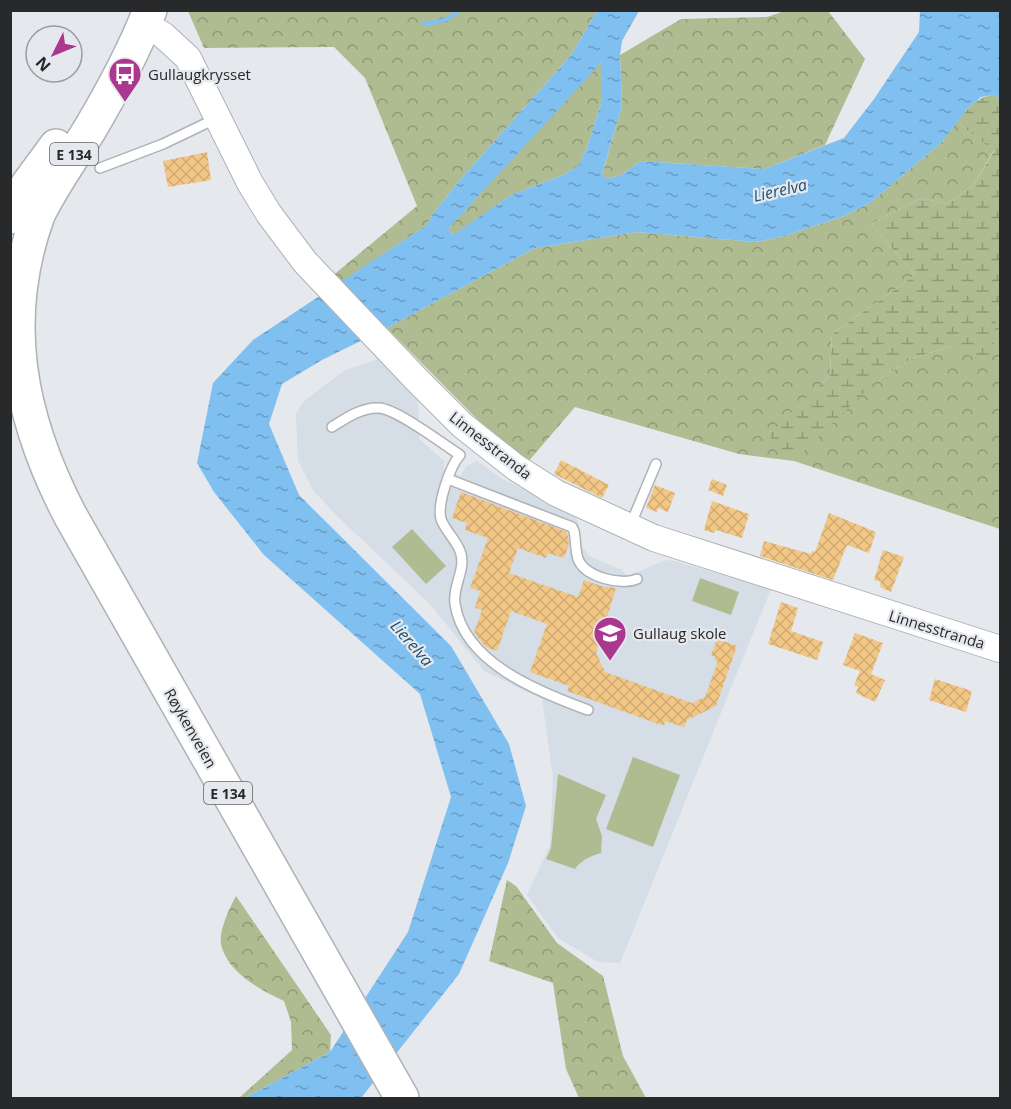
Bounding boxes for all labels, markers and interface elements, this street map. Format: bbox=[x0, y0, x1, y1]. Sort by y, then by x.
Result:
north arrow bbox=[24, 24, 84, 84]
text: N bbox=[31, 52, 56, 76]
bus stop icon: Gullaugkrysset bbox=[107, 56, 143, 103]
place label: Gullaugkrysset bbox=[148, 64, 251, 84]
road number: E 134 bbox=[50, 143, 98, 165]
water label: Lierelva bbox=[751, 173, 809, 207]
street label: Linnesstranda bbox=[446, 407, 536, 483]
street label: Linnesstranda bbox=[887, 605, 987, 653]
water label: Lierelva bbox=[386, 615, 438, 671]
school or university icon: Gullaug skole bbox=[592, 615, 628, 662]
place label: Gullaug skole bbox=[633, 623, 727, 643]
street label: Røykenveien bbox=[160, 685, 222, 771]
road number: E 134 bbox=[204, 782, 252, 804]

